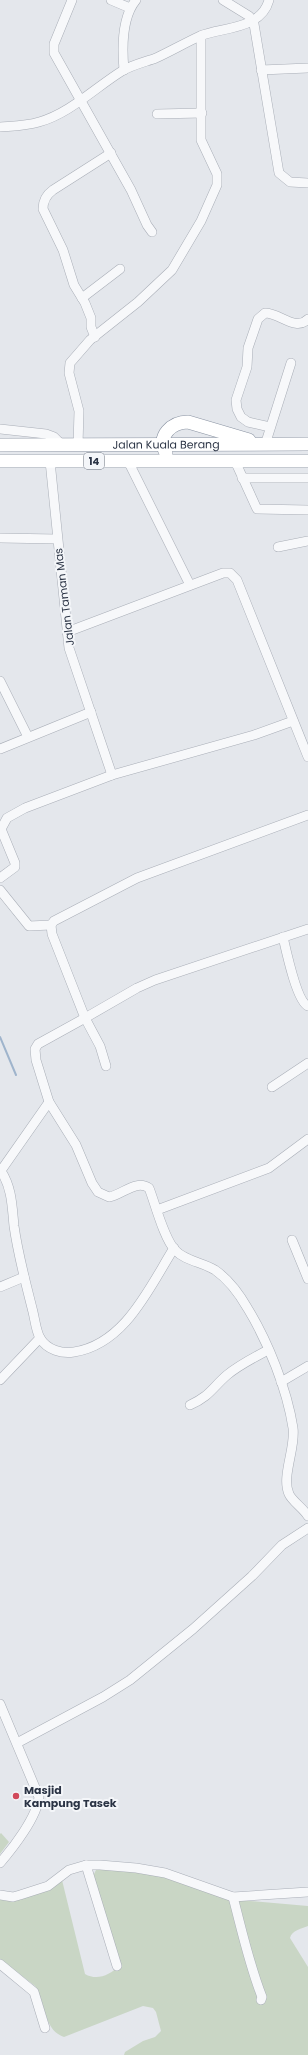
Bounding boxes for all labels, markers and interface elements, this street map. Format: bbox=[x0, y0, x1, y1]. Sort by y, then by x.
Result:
street label: Jalan Kuala Berang bbox=[112, 436, 220, 453]
road number: 14 bbox=[84, 453, 104, 469]
street label: Jalan Taman Mas bbox=[50, 547, 78, 647]
place label: Masjid Kampung Tasek bbox=[24, 1782, 117, 1811]
marker: Masjid Kampung Tasek bbox=[11, 1791, 21, 1801]

